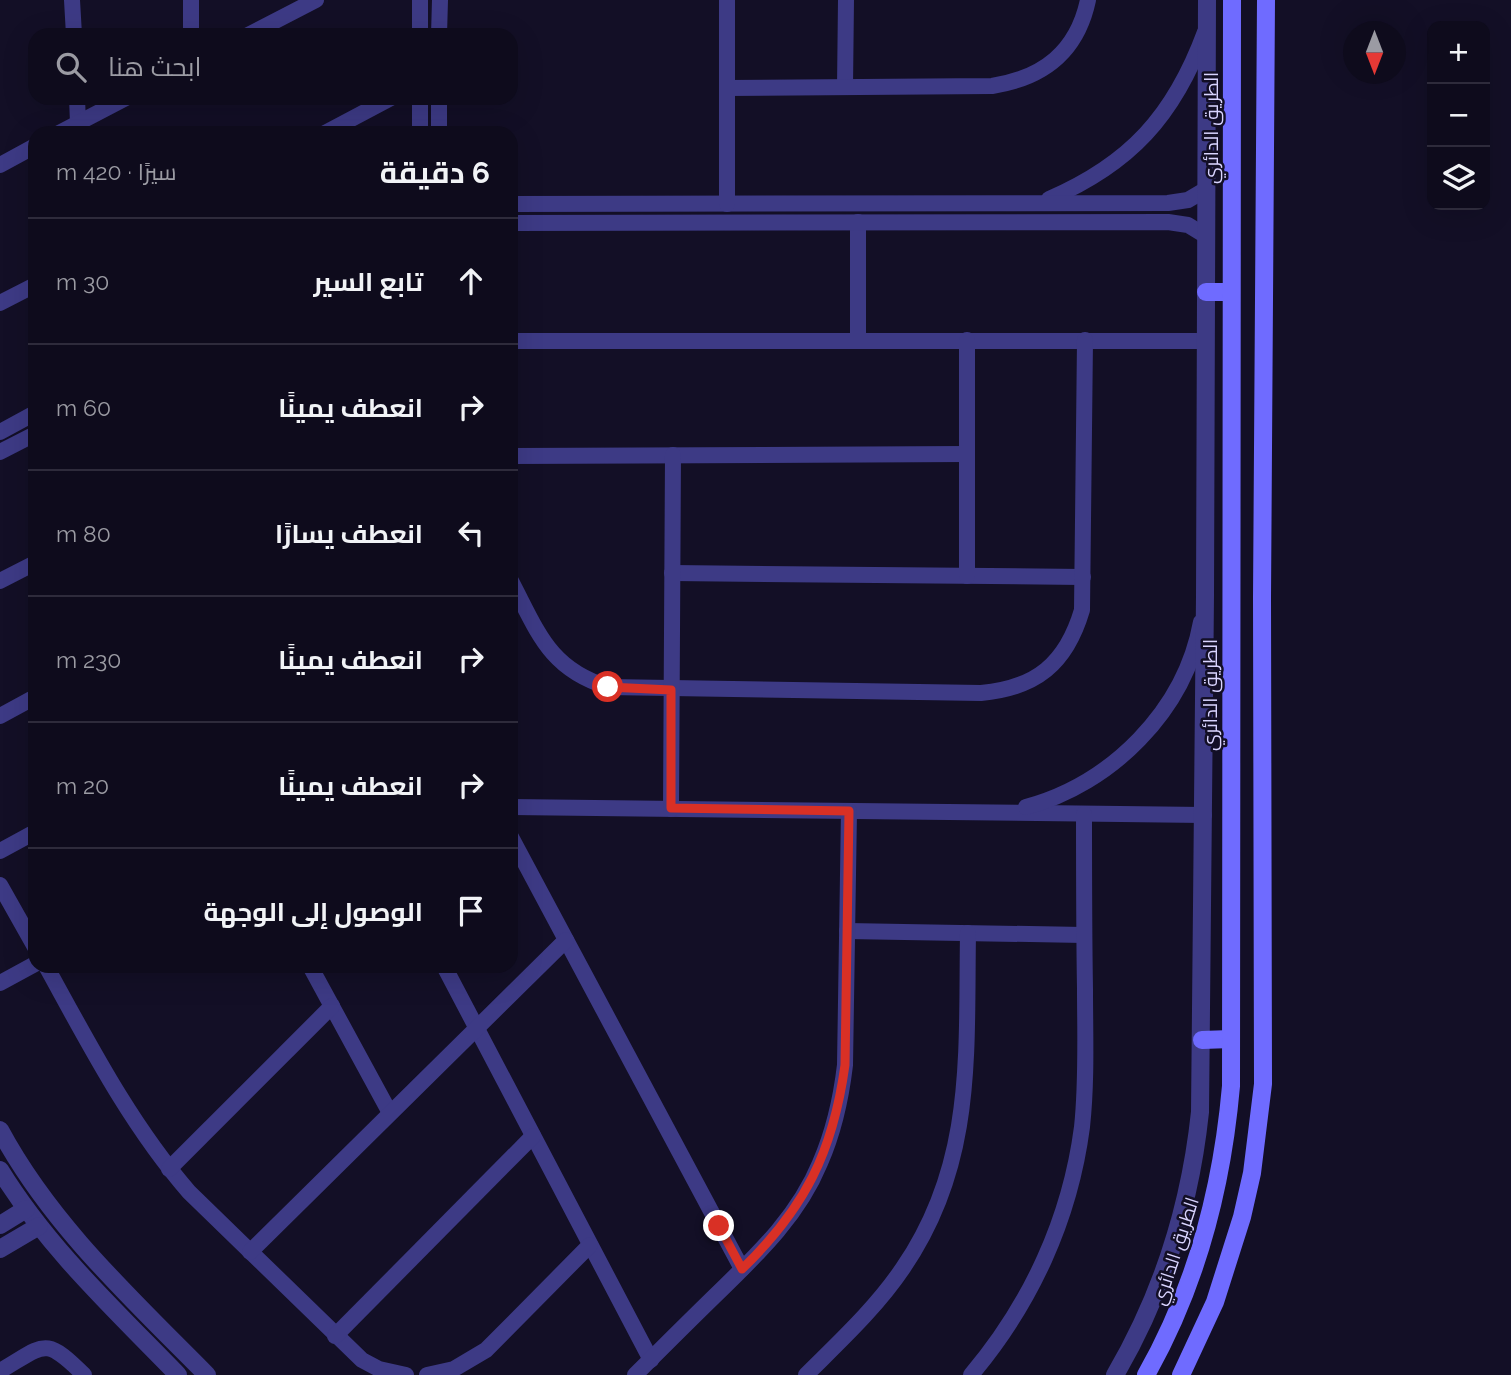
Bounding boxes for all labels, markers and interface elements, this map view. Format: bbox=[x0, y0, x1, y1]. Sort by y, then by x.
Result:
north arrow bbox=[1343, 21, 1406, 84]
map controls bbox=[1427, 21, 1490, 210]
button: + bbox=[1427, 21, 1490, 84]
search box bbox=[28, 28, 518, 105]
icon: search bbox=[52, 48, 90, 86]
text: ابحث هنا bbox=[108, 52, 202, 82]
street label: الطريق الدائري bbox=[1200, 72, 1226, 184]
button: − bbox=[1427, 84, 1490, 147]
button: layers bbox=[1427, 147, 1490, 210]
text: 6 دقيقة bbox=[380, 155, 490, 190]
text: سيرًا · 420 m bbox=[56, 158, 177, 185]
icon: ahead bbox=[452, 262, 490, 300]
text: تابع السير bbox=[313, 267, 423, 297]
text: 30 m bbox=[56, 268, 109, 295]
icon: right bbox=[452, 388, 490, 426]
text: انعطف يمينًا bbox=[278, 393, 423, 423]
text: 60 m bbox=[56, 394, 111, 421]
icon: left bbox=[452, 514, 490, 552]
text: انعطف يسارًا bbox=[275, 519, 423, 549]
text: 80 m bbox=[56, 520, 111, 547]
street label: الطريق الدائري bbox=[1199, 639, 1225, 751]
icon: right bbox=[452, 640, 490, 678]
text: انعطف يمينًا bbox=[278, 645, 423, 675]
text: 230 m bbox=[56, 646, 121, 673]
route start bbox=[592, 671, 623, 702]
icon: right bbox=[452, 766, 490, 804]
text: انعطف يمينًا bbox=[278, 771, 423, 801]
text: 20 m bbox=[56, 772, 109, 799]
icon: arrive bbox=[452, 892, 490, 930]
text: الوصول إلى الوجهة bbox=[203, 897, 423, 927]
street label: الطريق الدائري bbox=[1147, 1194, 1207, 1309]
route end bbox=[703, 1210, 734, 1241]

